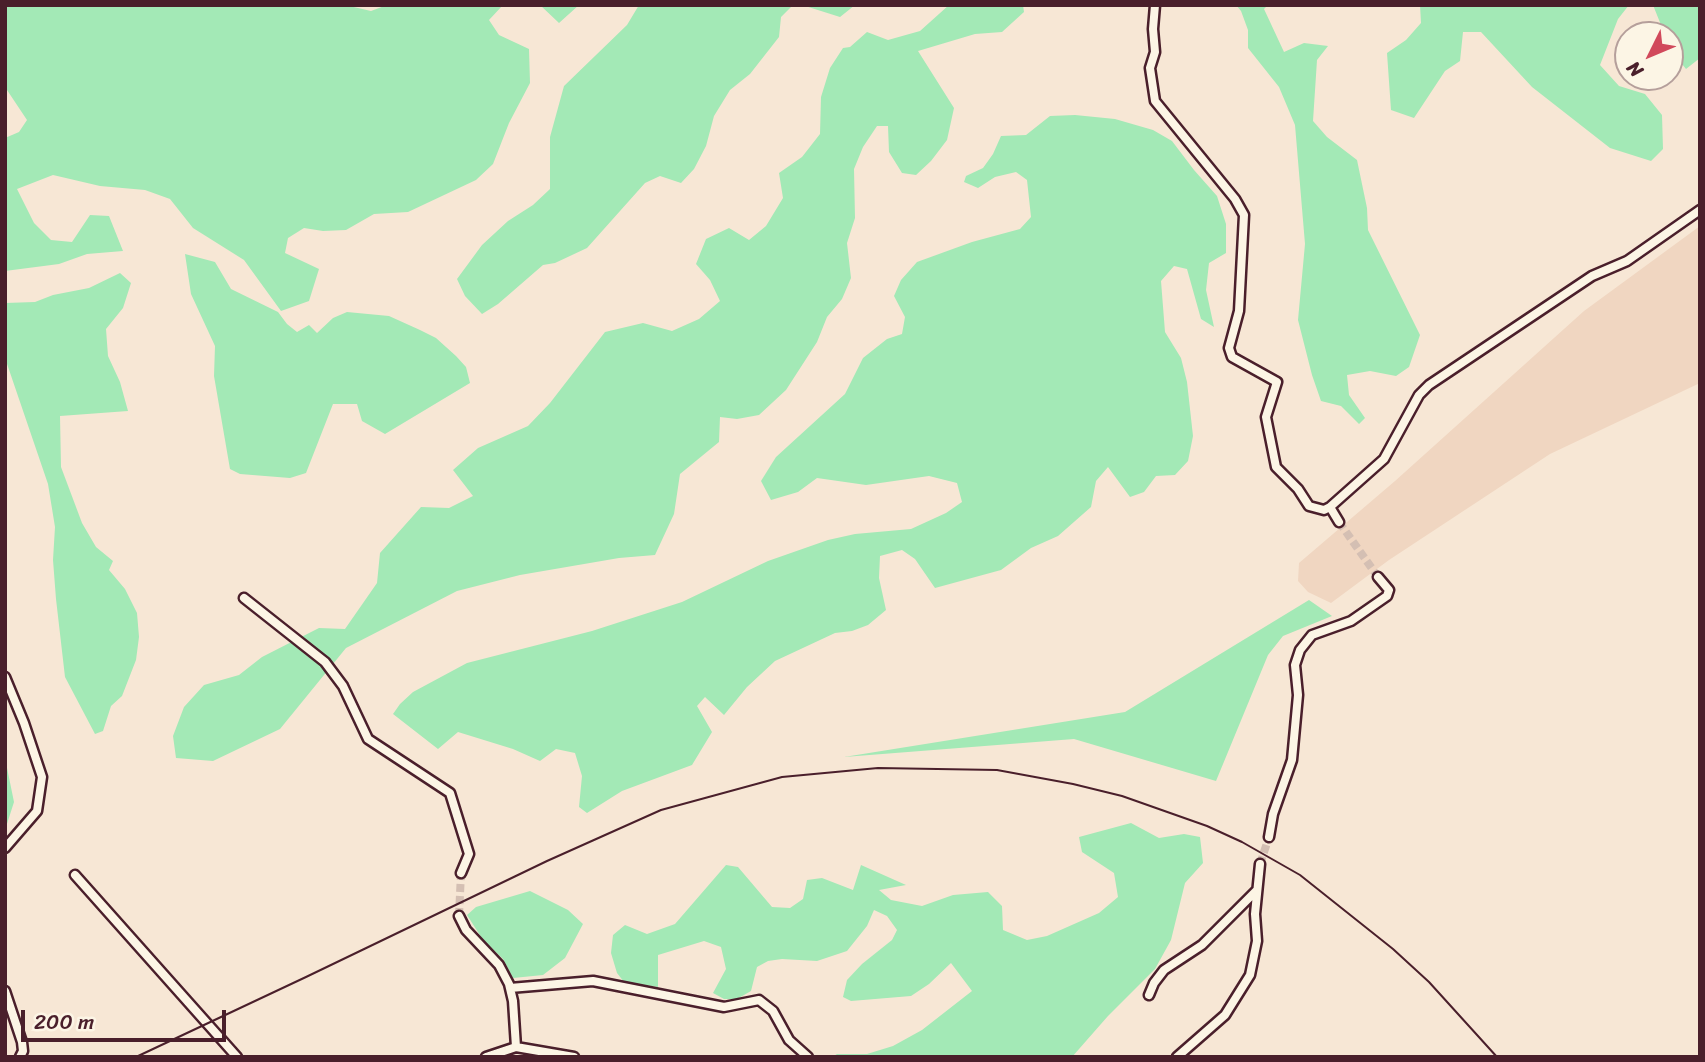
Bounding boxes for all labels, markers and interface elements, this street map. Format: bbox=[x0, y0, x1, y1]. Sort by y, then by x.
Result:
north arrow bbox=[1614, 21, 1684, 91]
text: N bbox=[1618, 53, 1651, 85]
scale bar bbox=[24, 996, 229, 1040]
text: 200 m bbox=[34, 1003, 94, 1041]

